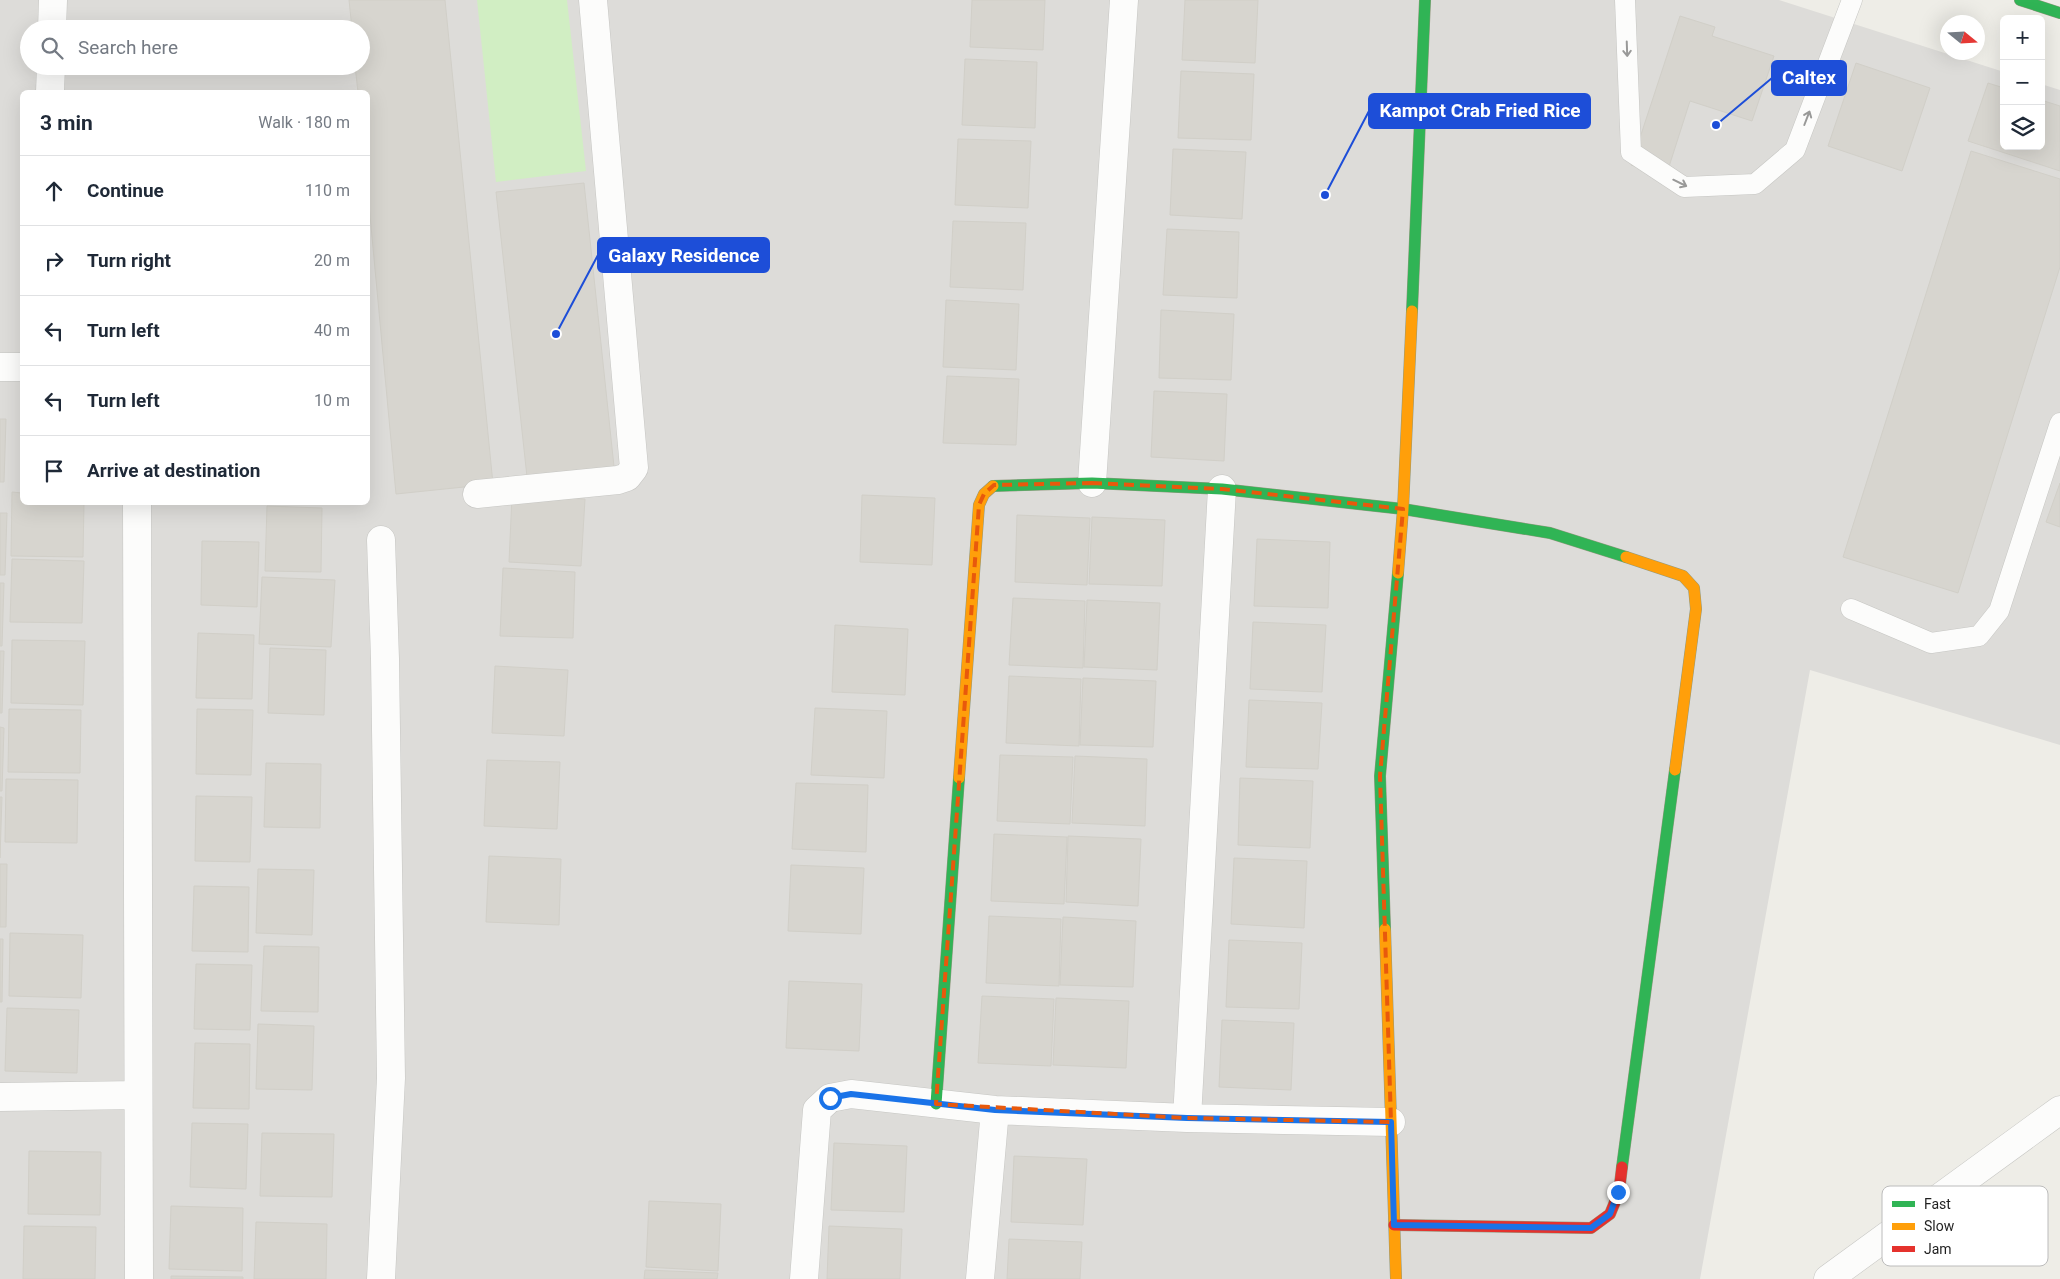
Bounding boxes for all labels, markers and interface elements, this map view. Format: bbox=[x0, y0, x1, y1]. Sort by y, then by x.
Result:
north arrow bbox=[1940, 15, 1985, 60]
map controls bbox=[2000, 15, 2045, 150]
button: + bbox=[2000, 15, 2045, 60]
search box bbox=[20, 20, 370, 75]
icon: search bbox=[38, 34, 66, 62]
text: Search here bbox=[78, 36, 178, 59]
one-way arrow bbox=[1622, 40, 1632, 56]
button: − bbox=[2000, 60, 2045, 105]
callout: Caltex bbox=[1772, 61, 1846, 95]
text: Caltex bbox=[1782, 66, 1836, 89]
callout: Kampot Crab Fried Rice bbox=[1369, 94, 1590, 128]
text: Kampot Crab Fried Rice bbox=[1379, 99, 1581, 122]
button: layers bbox=[2000, 105, 2045, 150]
text: 3 min bbox=[40, 111, 93, 135]
one-way arrow bbox=[1803, 111, 1812, 126]
text: Walk · 180 m bbox=[258, 113, 350, 132]
icon: ahead bbox=[40, 177, 68, 205]
one-way arrow bbox=[1673, 178, 1688, 188]
text: Continue bbox=[87, 179, 164, 202]
text: 110 m bbox=[305, 181, 350, 200]
callout: Galaxy Residence bbox=[598, 238, 769, 272]
text: Galaxy Residence bbox=[608, 244, 760, 267]
icon: right bbox=[40, 247, 68, 275]
text: Turn right bbox=[87, 249, 171, 272]
text: 20 m bbox=[314, 251, 350, 270]
icon: left bbox=[40, 317, 68, 345]
text: Turn left bbox=[87, 319, 160, 342]
text: 40 m bbox=[314, 321, 350, 340]
icon: left bbox=[40, 387, 68, 415]
text: Turn left bbox=[87, 389, 160, 412]
text: 10 m bbox=[314, 391, 350, 410]
icon: arrive bbox=[40, 457, 68, 485]
text: Arrive at destination bbox=[87, 459, 260, 482]
route start bbox=[819, 1087, 842, 1110]
route end bbox=[1607, 1181, 1630, 1204]
legend bbox=[1882, 1186, 2048, 1266]
text: Fast bbox=[1924, 1196, 1951, 1212]
text: Slow bbox=[1924, 1218, 1955, 1234]
text: Jam bbox=[1924, 1241, 1952, 1257]

